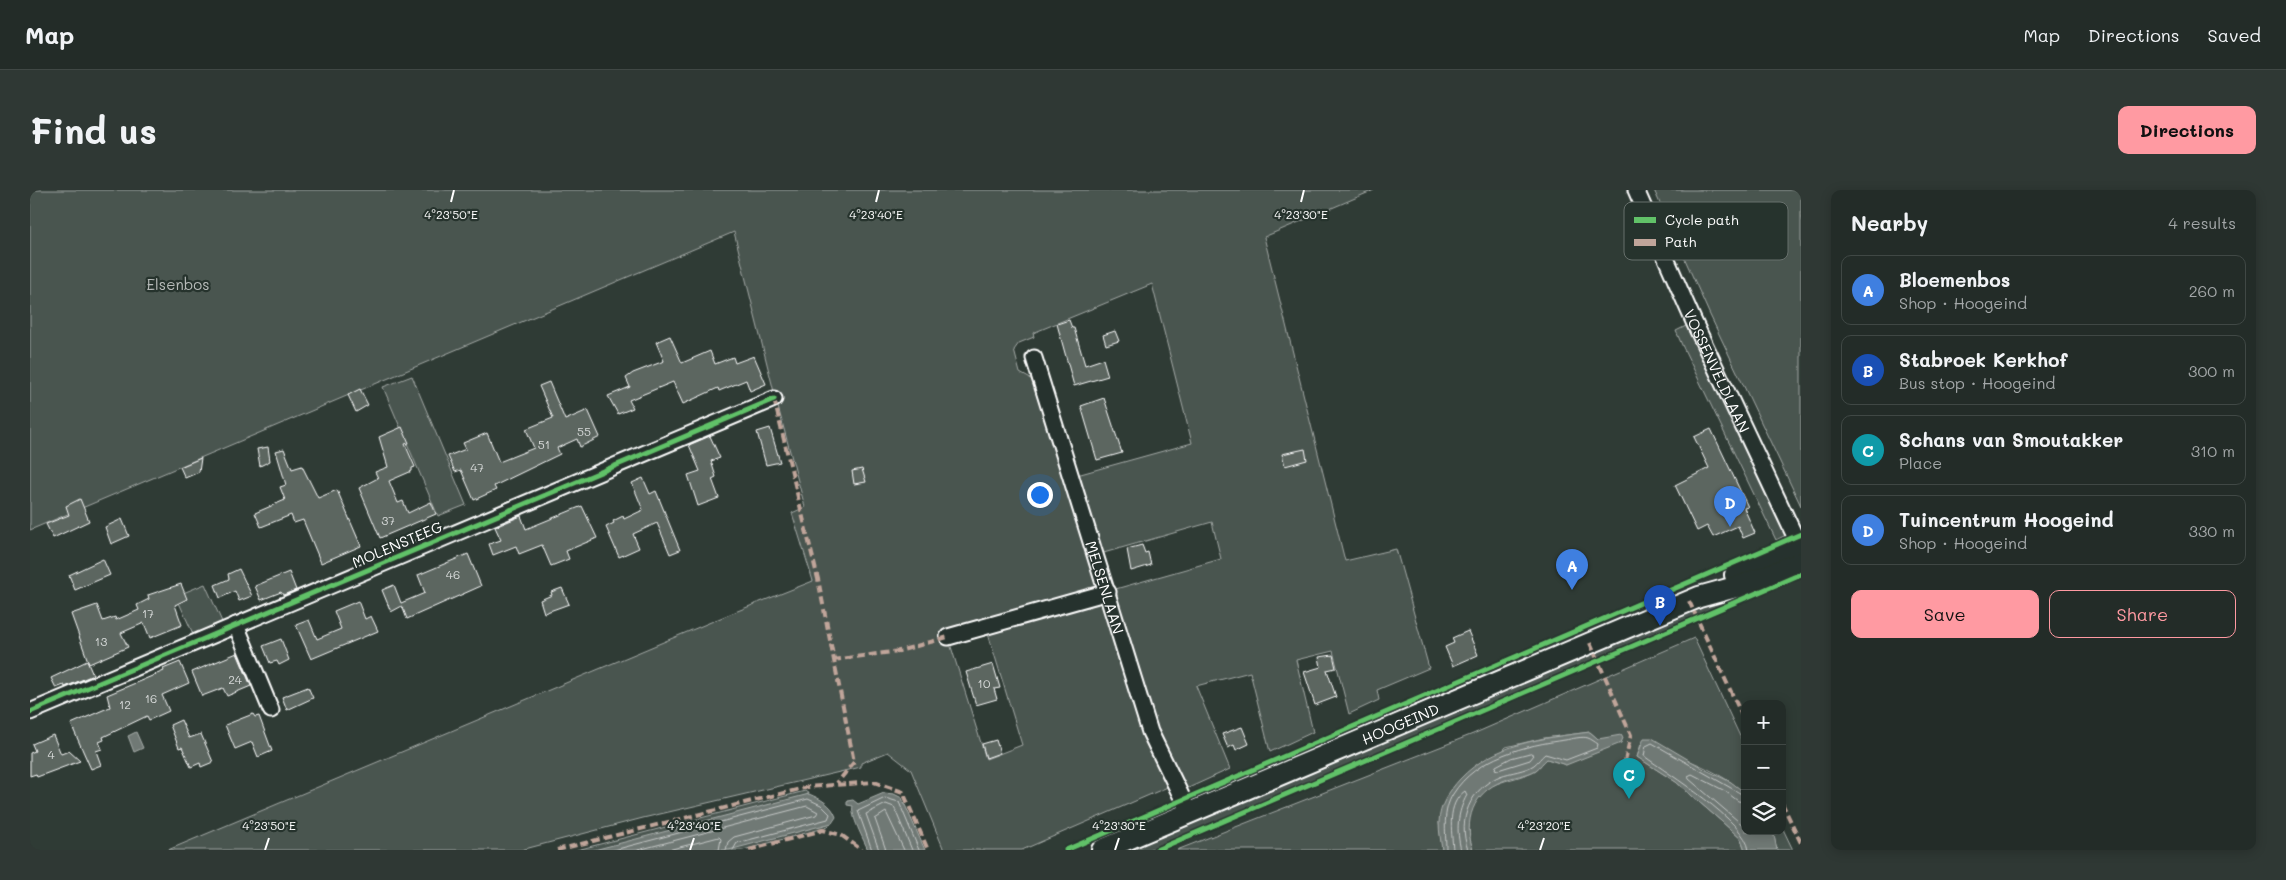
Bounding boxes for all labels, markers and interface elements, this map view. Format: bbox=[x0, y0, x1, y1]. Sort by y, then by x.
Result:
text: Map bbox=[25, 19, 74, 50]
text: Map bbox=[2023, 23, 2060, 47]
text: Directions bbox=[2088, 23, 2180, 47]
text: Saved bbox=[2208, 23, 2261, 47]
button: Directions bbox=[2118, 106, 2256, 154]
text: Find us bbox=[30, 107, 157, 153]
legend bbox=[1624, 202, 1788, 260]
text: 4°23'50"E bbox=[424, 206, 478, 222]
text: 4°23'40"E bbox=[849, 206, 903, 222]
text: 4°23'30"E bbox=[1274, 206, 1328, 222]
text: Nearby bbox=[1851, 209, 1928, 236]
text: Cycle path bbox=[1665, 210, 1739, 229]
text: 4 results bbox=[2168, 212, 2236, 233]
text: Path bbox=[1665, 232, 1696, 251]
text: Bloemenbos bbox=[1899, 267, 2010, 292]
park label: Elsenbos bbox=[147, 274, 210, 294]
text: A bbox=[1862, 280, 1874, 301]
text: 260 m bbox=[2189, 280, 2235, 301]
text: Shop · Hoogeind bbox=[1899, 292, 2027, 313]
street label: VOSSENVELDLAAN bbox=[1679, 306, 1755, 436]
text: Stabroek Kerkhof bbox=[1899, 347, 2068, 372]
text: B bbox=[1863, 360, 1873, 381]
text: 300 m bbox=[2188, 360, 2235, 381]
text: Bus stop · Hoogeind bbox=[1899, 372, 2055, 393]
house number: 55 bbox=[577, 423, 591, 439]
text: Schans van Smoutakker bbox=[1899, 427, 2123, 452]
house number: 51 bbox=[538, 436, 550, 452]
text: C bbox=[1862, 440, 1874, 461]
text: 310 m bbox=[2191, 440, 2235, 461]
text: Place bbox=[1899, 452, 1942, 473]
house number: 47 bbox=[470, 459, 484, 475]
your location bbox=[1027, 482, 1053, 508]
pin: D bbox=[1714, 486, 1746, 527]
text: Tuincentrum Hoogeind bbox=[1899, 507, 2114, 532]
house number: 37 bbox=[381, 512, 395, 528]
street label: MOLENSTEEG bbox=[349, 516, 445, 572]
text: D bbox=[1862, 520, 1874, 541]
text: 330 m bbox=[2189, 520, 2235, 541]
text: Shop · Hoogeind bbox=[1899, 532, 2027, 553]
street label: MELSENLAAN bbox=[1081, 538, 1129, 636]
pin: A bbox=[1556, 549, 1588, 590]
house number: 46 bbox=[446, 566, 460, 582]
pin: B bbox=[1644, 585, 1676, 626]
button: Save bbox=[1851, 590, 2039, 638]
button: Share bbox=[2049, 590, 2236, 638]
house number: 17 bbox=[142, 605, 154, 621]
house number: 13 bbox=[95, 633, 107, 649]
house number: 24 bbox=[228, 671, 242, 687]
house number: 10 bbox=[978, 675, 991, 691]
house number: 16 bbox=[145, 690, 157, 706]
house number: 12 bbox=[119, 696, 131, 712]
street label: HOOGEIND bbox=[1359, 698, 1442, 749]
map controls bbox=[1741, 700, 1786, 835]
button: + bbox=[1741, 700, 1786, 745]
button: − bbox=[1741, 745, 1786, 790]
house number: 4 bbox=[47, 746, 55, 762]
pin: C bbox=[1613, 758, 1645, 799]
button: layers bbox=[1741, 790, 1786, 835]
text: 4°23'50"E bbox=[242, 817, 296, 833]
text: 4°23'40"E bbox=[667, 817, 721, 833]
text: 4°23'30"E bbox=[1092, 817, 1146, 833]
text: 4°23'20"E bbox=[1517, 817, 1571, 833]

